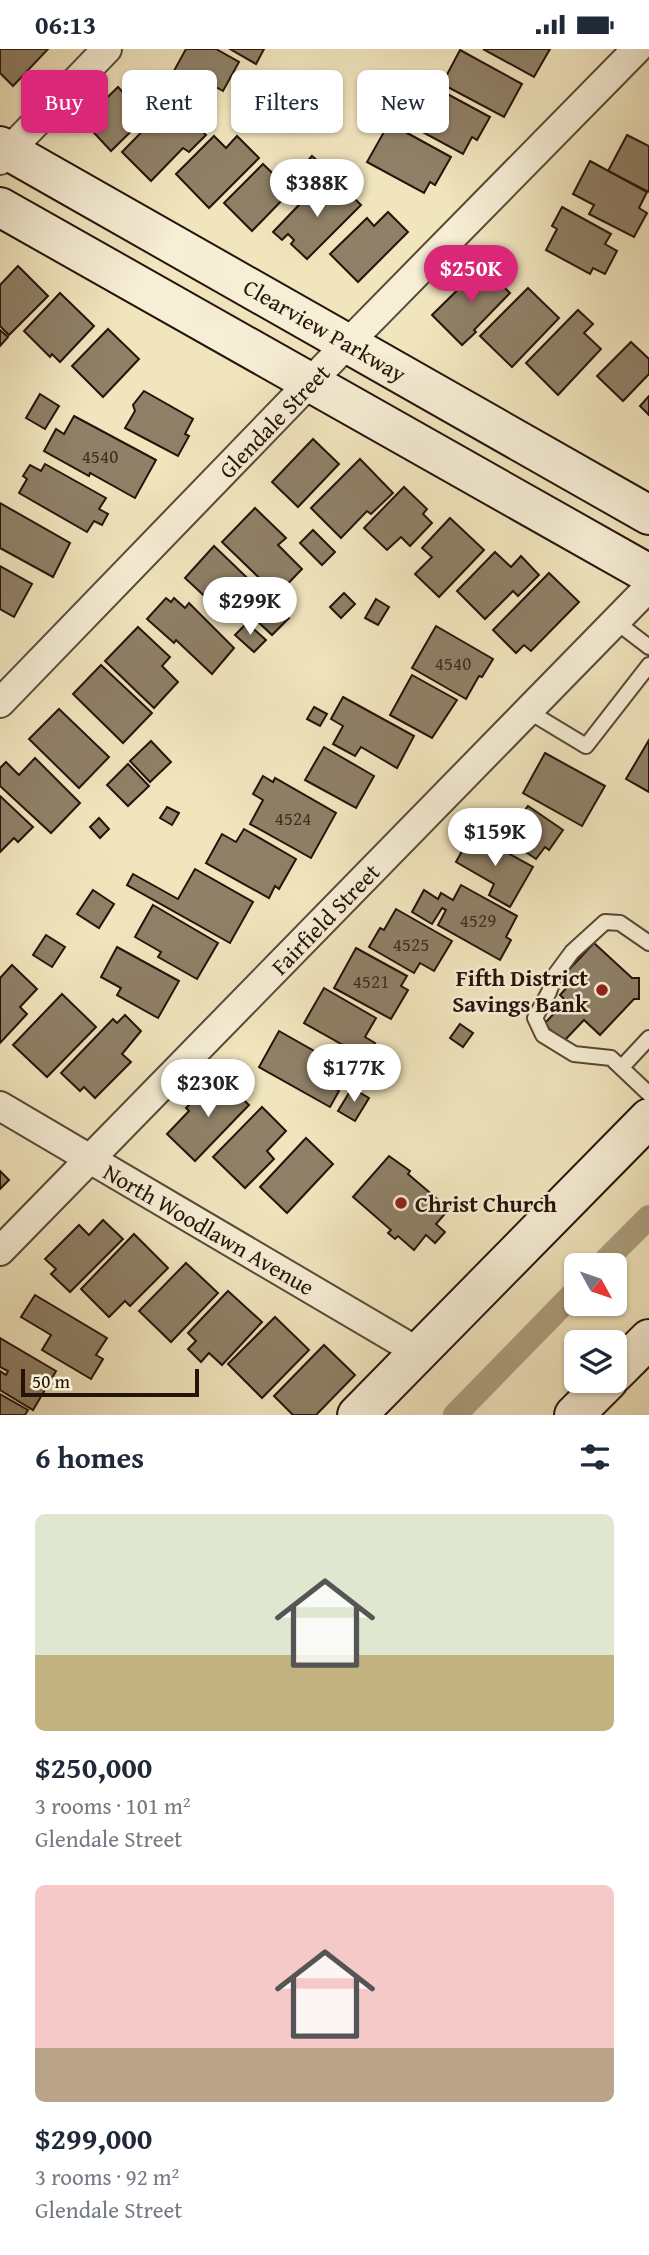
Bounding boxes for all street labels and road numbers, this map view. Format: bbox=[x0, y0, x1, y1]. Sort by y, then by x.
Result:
street label: Clearview Parkway bbox=[238, 270, 413, 390]
street label: Glendale Street bbox=[211, 357, 337, 485]
street label: Fairfield Street bbox=[263, 856, 387, 982]
street label: North Woodlawn Avenue bbox=[97, 1155, 321, 1303]

